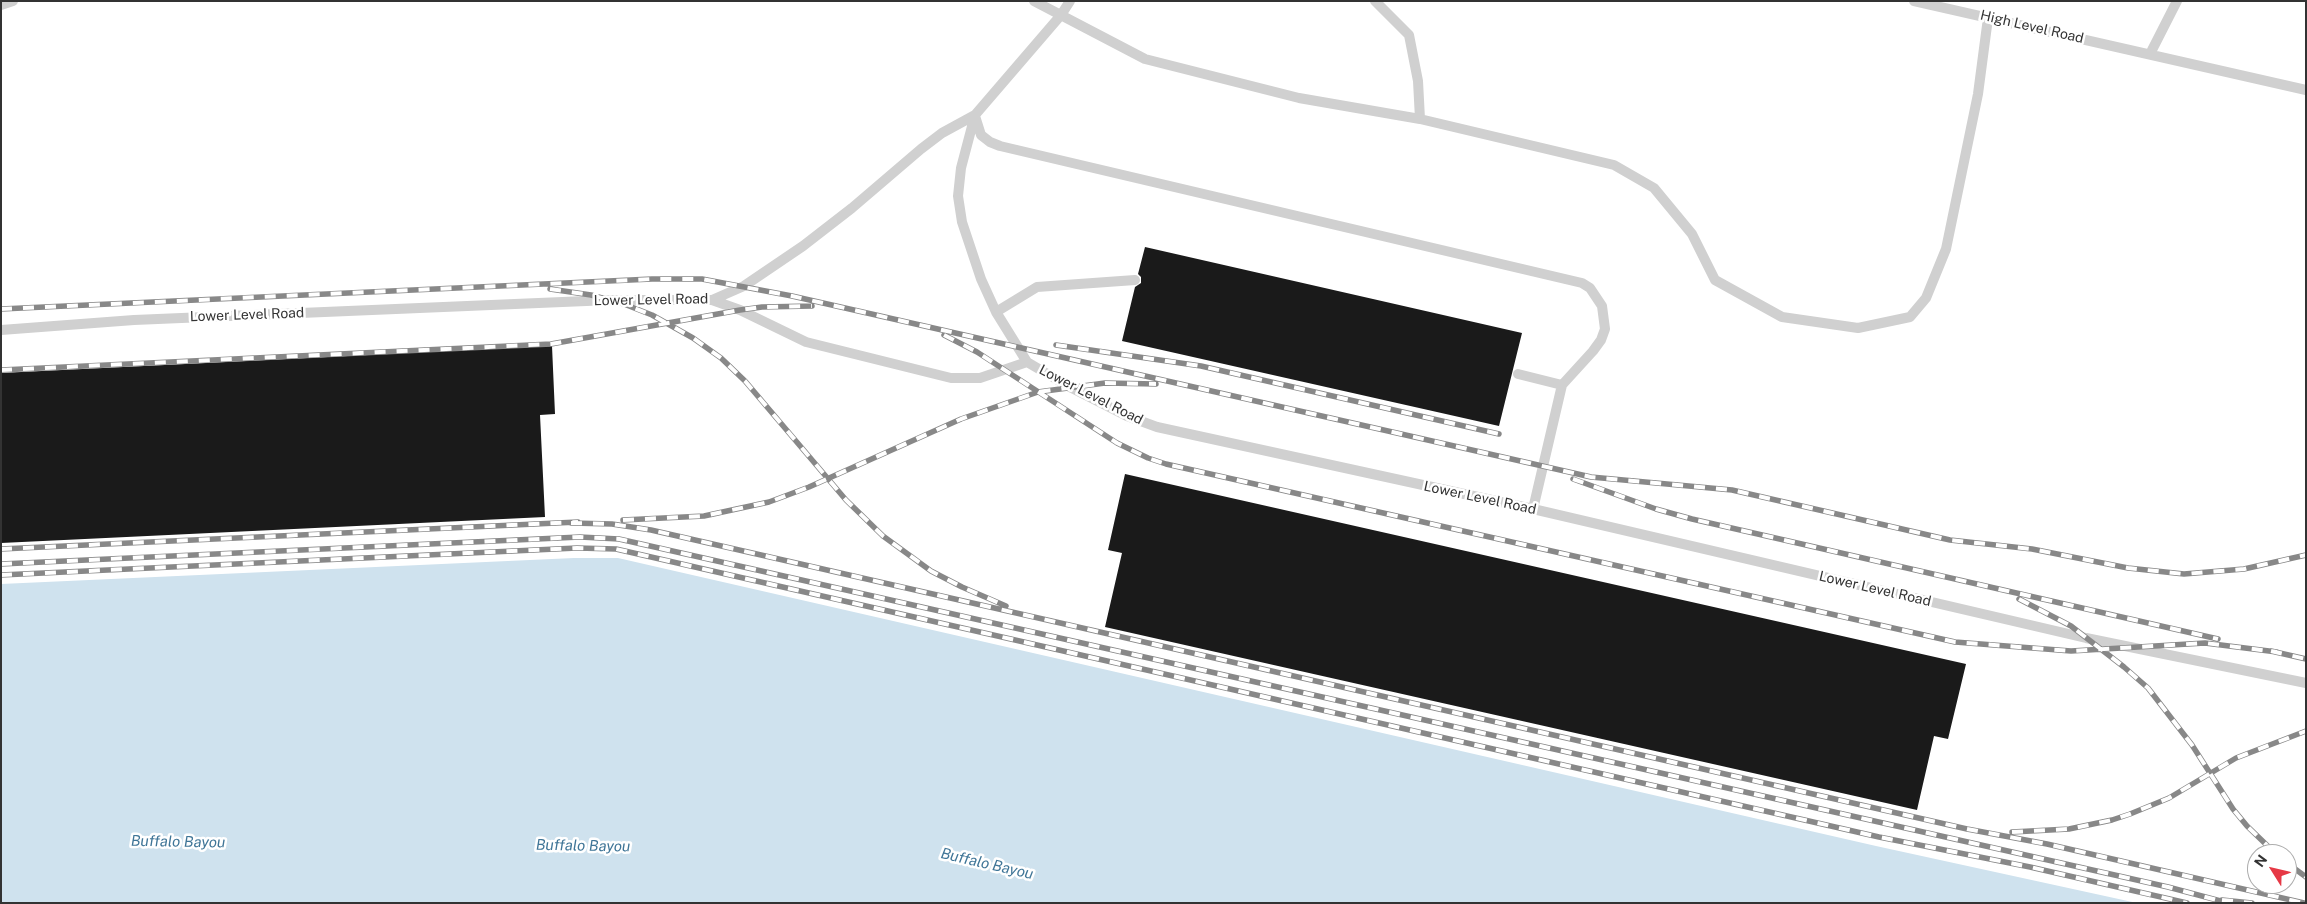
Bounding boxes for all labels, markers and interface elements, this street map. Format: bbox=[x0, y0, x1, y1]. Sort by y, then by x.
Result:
street label: High Level Road bbox=[1979, 7, 2085, 47]
street label: Lower Level Road bbox=[594, 291, 708, 309]
street label: Lower Level Road bbox=[190, 305, 304, 325]
street label: Lower Level Road bbox=[1036, 362, 1146, 428]
street label: Lower Level Road bbox=[1422, 478, 1538, 518]
street label: Lower Level Road bbox=[1817, 568, 1933, 610]
water label: Buffalo Bayou bbox=[131, 832, 225, 852]
water label: Buffalo Bayou bbox=[536, 836, 630, 856]
north arrow bbox=[2247, 844, 2297, 894]
water label: Buffalo Bayou bbox=[939, 845, 1035, 883]
text: N bbox=[2251, 852, 2270, 870]

